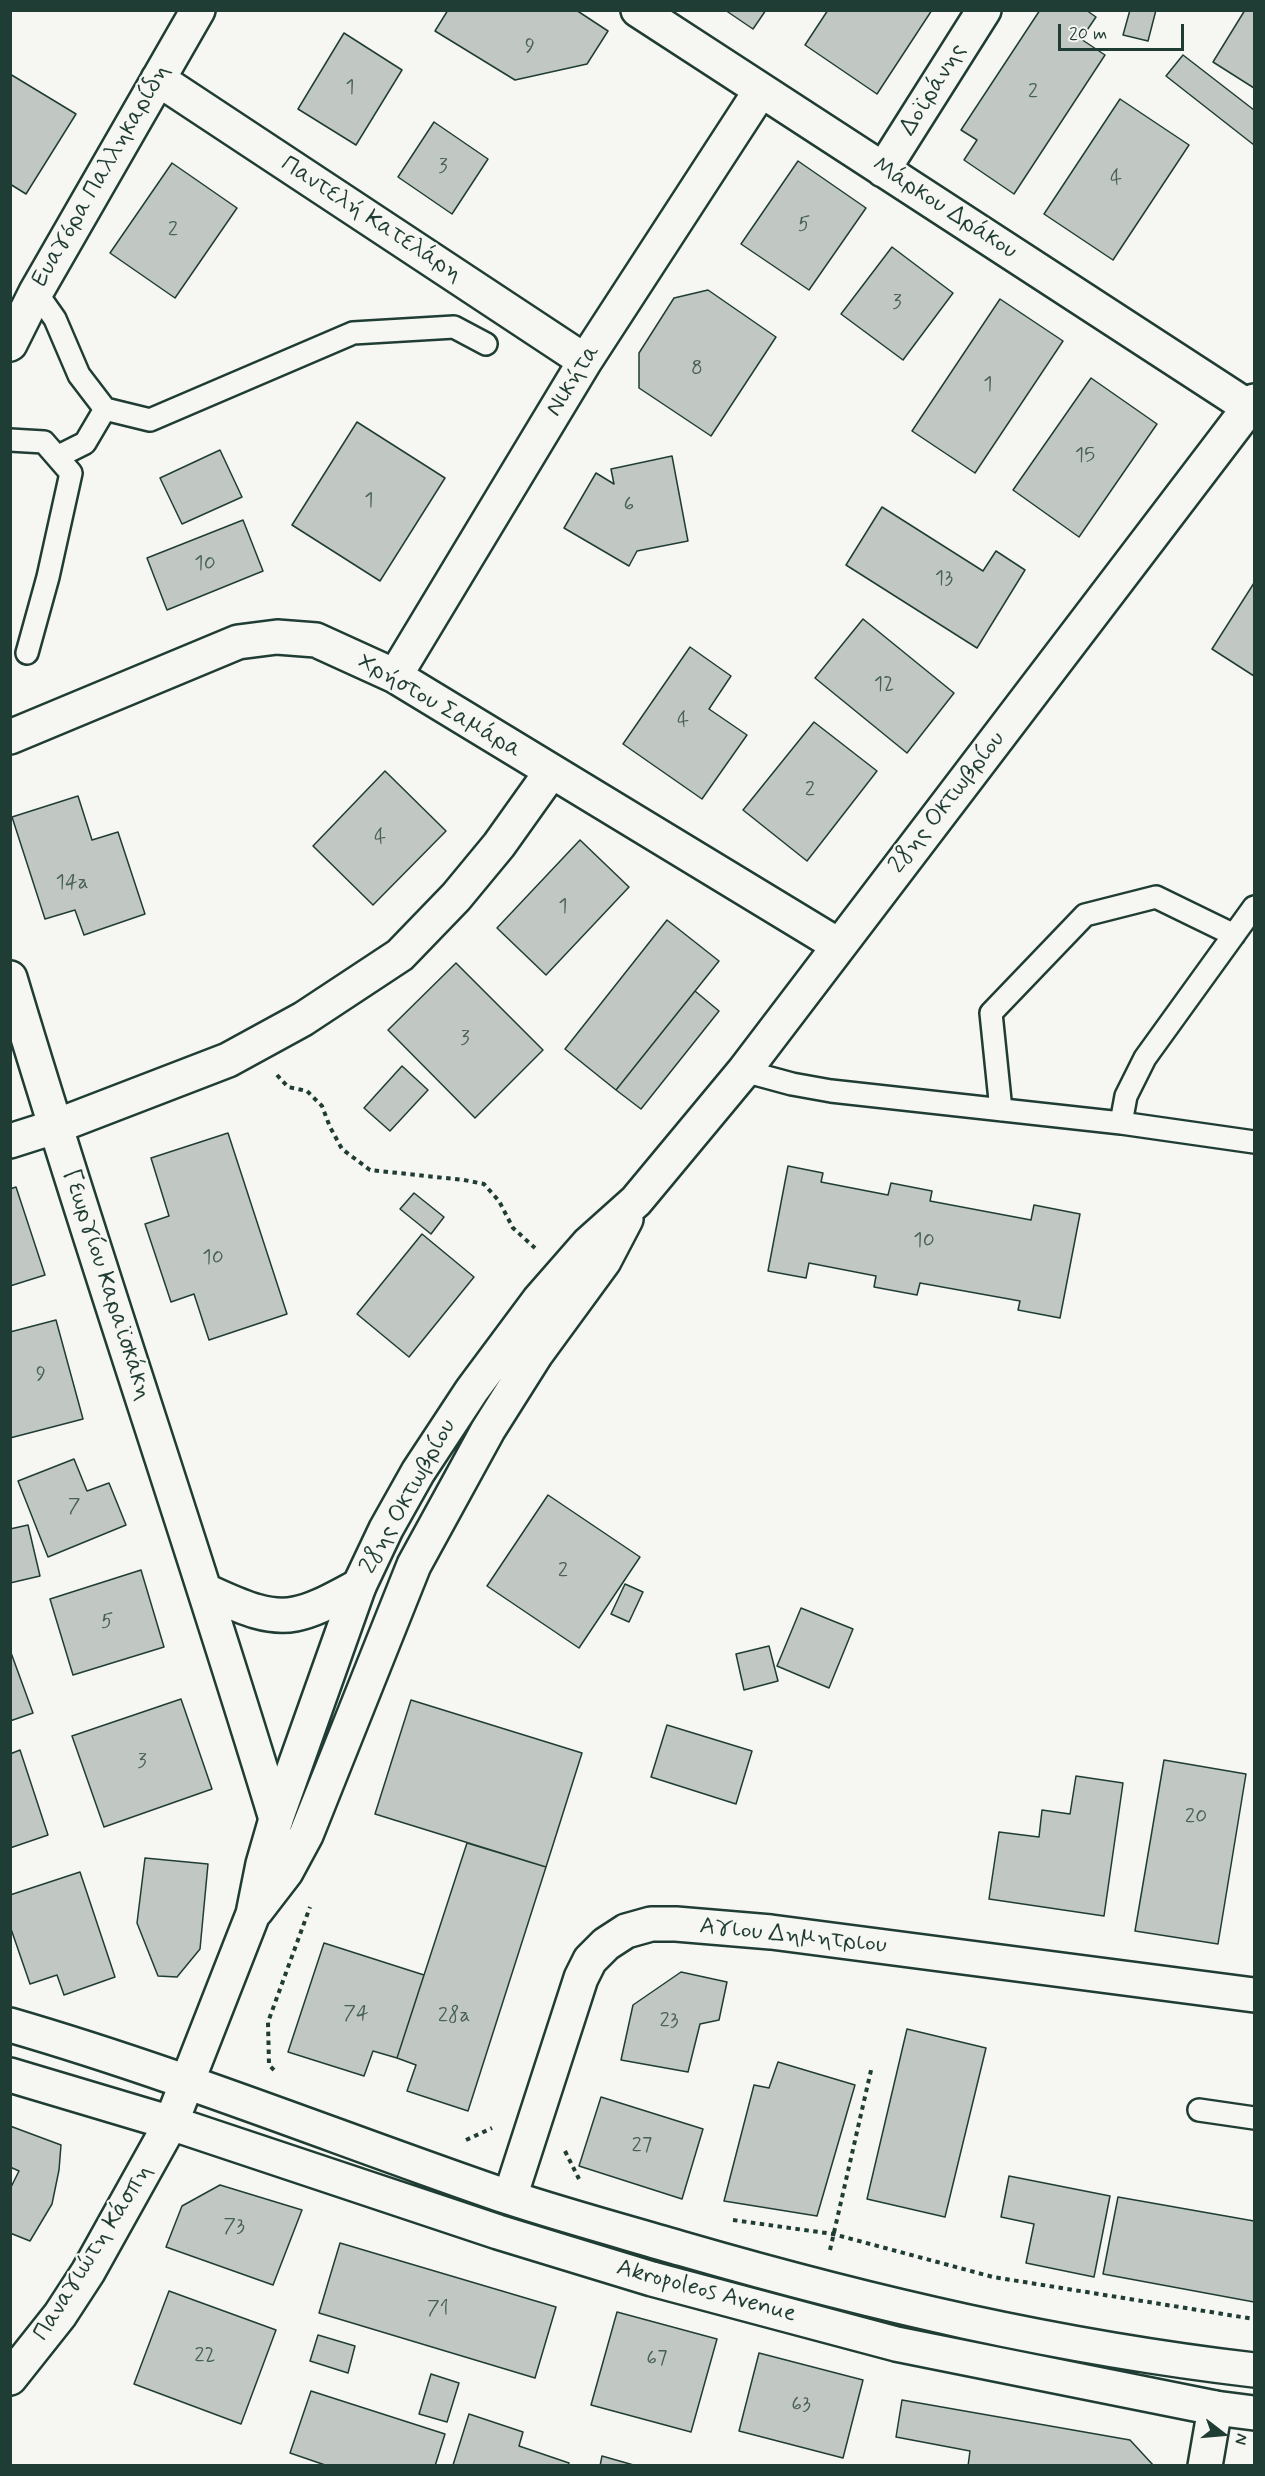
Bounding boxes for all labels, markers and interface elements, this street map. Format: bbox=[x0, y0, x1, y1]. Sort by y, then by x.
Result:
scale bar bbox=[1061, 12, 1187, 50]
text: 20 m bbox=[1069, 22, 1107, 46]
house number: 9 bbox=[525, 35, 535, 61]
street label: Δοϊράνης bbox=[894, 39, 974, 141]
street label: Ευαγόρα Παλληκαρίδη bbox=[26, 60, 178, 292]
house number: 1 bbox=[345, 76, 355, 102]
house number: 2 bbox=[1028, 80, 1038, 106]
street label: Παντελή Κατελάρη bbox=[275, 151, 467, 289]
street label: Μάρκου Δράκου bbox=[866, 151, 1022, 267]
house number: 3 bbox=[438, 155, 448, 181]
house number: 4 bbox=[1110, 167, 1122, 193]
house number: 5 bbox=[798, 213, 810, 239]
house number: 2 bbox=[168, 218, 178, 244]
house number: 3 bbox=[892, 291, 902, 317]
street label: Νικήτα bbox=[541, 340, 607, 422]
house number: 8 bbox=[691, 357, 703, 383]
house number: 1 bbox=[983, 373, 993, 399]
house number: 15 bbox=[1075, 444, 1095, 470]
house number: 1 bbox=[364, 489, 374, 515]
house number: 6 bbox=[624, 493, 634, 519]
house number: 10 bbox=[194, 552, 216, 578]
house number: 13 bbox=[935, 567, 953, 593]
street label: Χρήστου Σαμάρα bbox=[352, 648, 526, 766]
house number: 12 bbox=[874, 673, 894, 699]
house number: 4 bbox=[677, 709, 689, 735]
street label: 28ης Οκτωβρίου bbox=[884, 726, 1012, 880]
house number: 2 bbox=[805, 778, 815, 804]
house number: 4 bbox=[374, 826, 386, 852]
house number: 14a bbox=[56, 871, 88, 897]
house number: 1 bbox=[558, 895, 568, 921]
house number: 3 bbox=[460, 1027, 470, 1053]
street label: Γεωργίου Καραϊσκάκη bbox=[55, 1166, 157, 1404]
house number: 10 bbox=[913, 1229, 935, 1255]
house number: 10 bbox=[202, 1246, 224, 1272]
house number: 9 bbox=[36, 1363, 46, 1389]
street label: 28ης Οκτωβρίου bbox=[355, 1415, 463, 1579]
house number: 7 bbox=[68, 1495, 80, 1521]
house number: 2 bbox=[558, 1559, 568, 1585]
house number: 5 bbox=[101, 1610, 113, 1636]
house number: 3 bbox=[137, 1750, 147, 1776]
house number: 20 bbox=[1185, 1805, 1207, 1831]
street label: Αγιου Δημητριου bbox=[698, 1913, 888, 1961]
house number: 74 bbox=[343, 2002, 369, 2028]
house number: 28a bbox=[438, 2004, 470, 2030]
house number: 23 bbox=[659, 2009, 679, 2035]
house number: 27 bbox=[632, 2134, 652, 2160]
street label: Παναγιώτη Κάσπη bbox=[28, 2159, 160, 2347]
house number: 73 bbox=[223, 2215, 245, 2241]
street label: Akropoleos Avenue bbox=[613, 2254, 799, 2330]
house number: 71 bbox=[427, 2297, 449, 2323]
house number: 22 bbox=[194, 2344, 216, 2370]
house number: 67 bbox=[646, 2347, 668, 2373]
house number: 63 bbox=[791, 2393, 811, 2419]
north arrow bbox=[1193, 2404, 1253, 2464]
text: N bbox=[1229, 2431, 1252, 2447]

